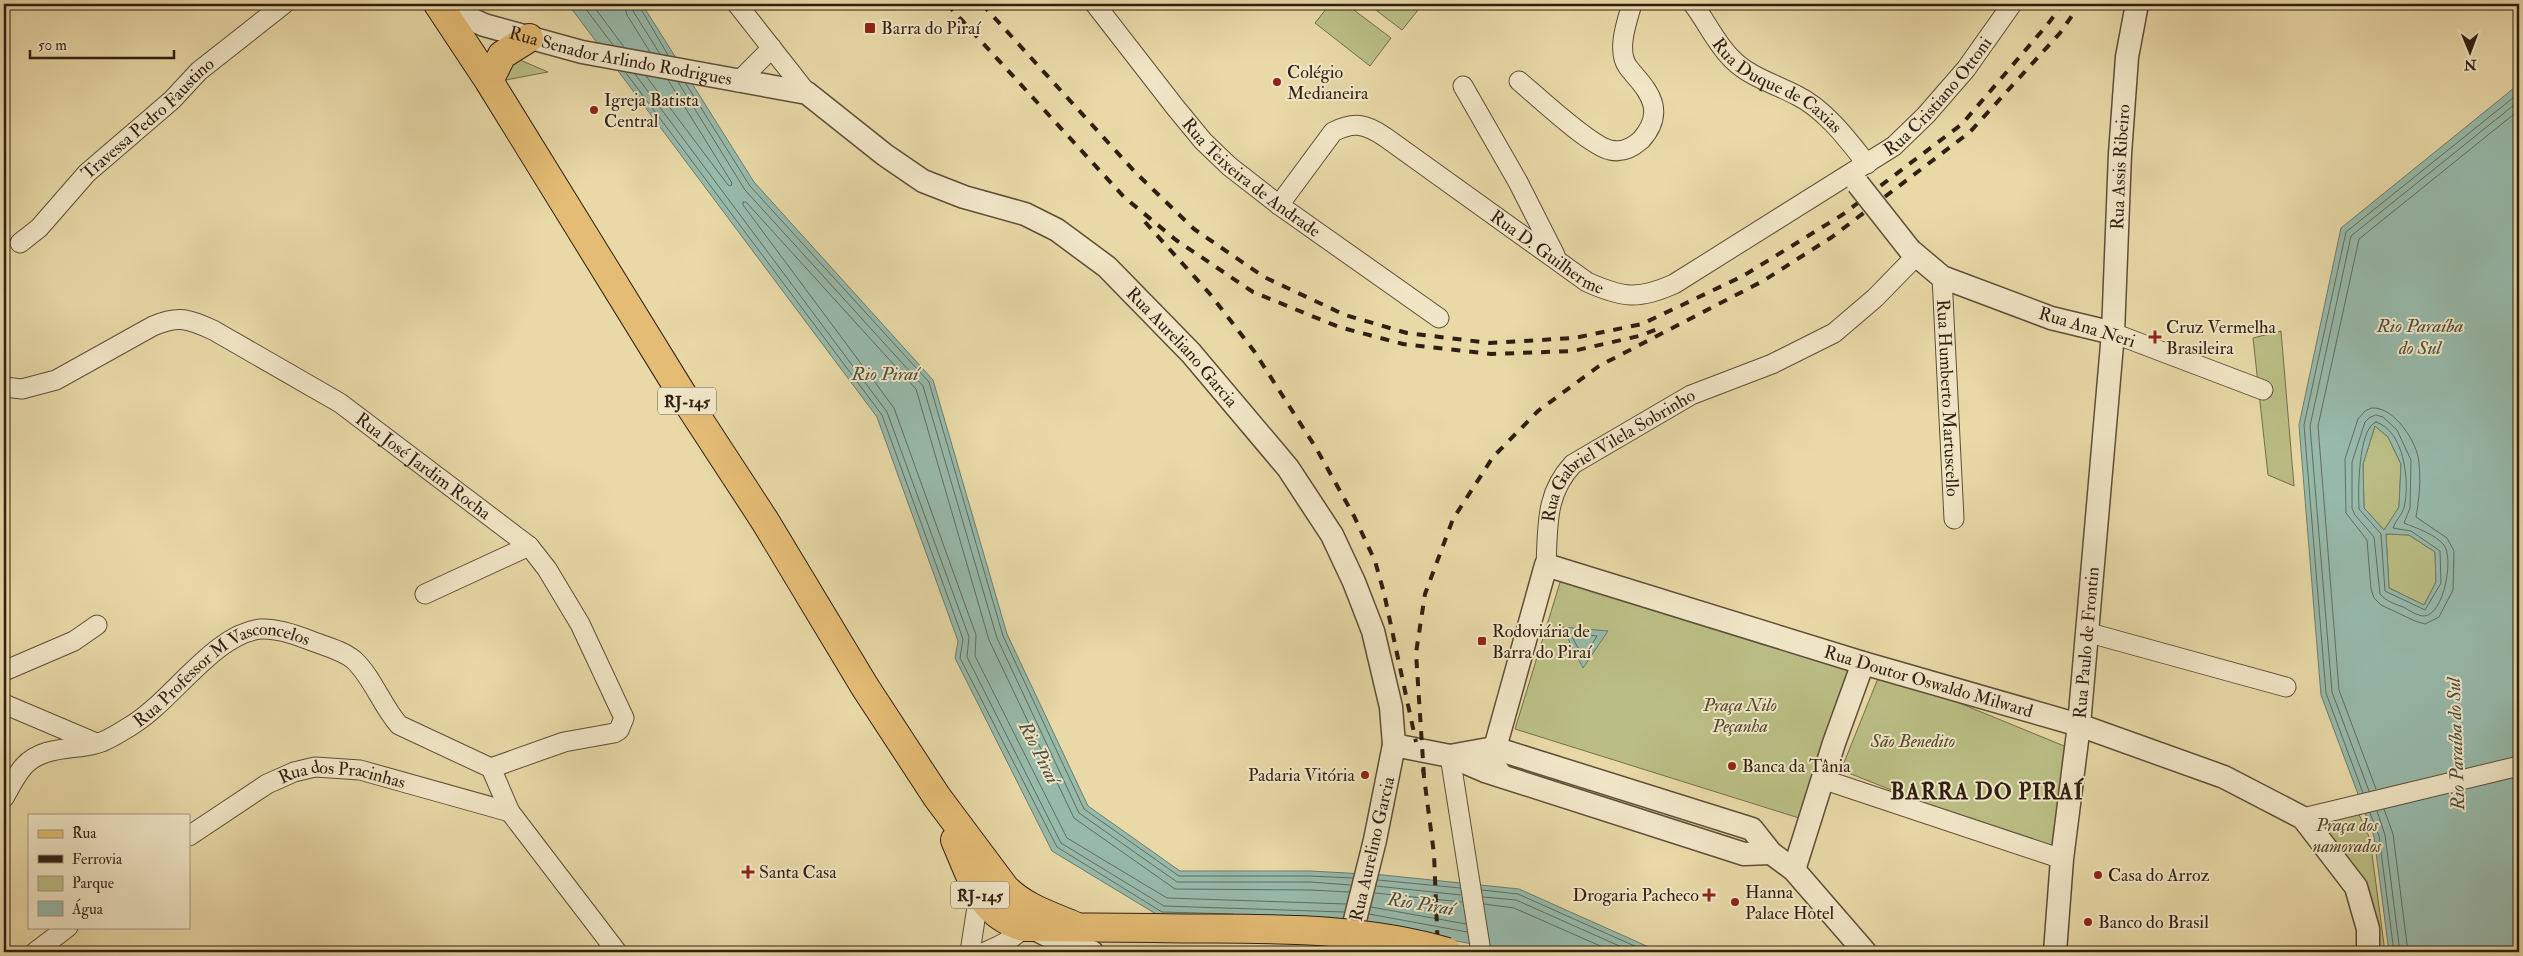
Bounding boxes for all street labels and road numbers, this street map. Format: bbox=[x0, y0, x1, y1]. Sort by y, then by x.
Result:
street label: Rua Senador Arlindo Rodrigues bbox=[507, 21, 734, 91]
street label: Rua Cristiano Ottoni bbox=[1879, 32, 1997, 162]
street label: Rua Duque de Caxias bbox=[1707, 33, 1847, 138]
street label: Travessa Pedro Faustino bbox=[77, 52, 219, 185]
street label: Rua Assis Ribeiro bbox=[2106, 103, 2136, 230]
street label: Rua Teixeira de Andrade bbox=[1177, 113, 1325, 243]
street label: Rua D. Guilherme bbox=[1486, 205, 1608, 300]
street label: Rua Aureliano Garcia bbox=[1121, 282, 1243, 413]
street label: Rua Humberto Martuscello bbox=[1931, 299, 1964, 498]
street label: Rua Ana Neri bbox=[2036, 302, 2138, 353]
street label: Rua Gabriel Vilela Sobrinho bbox=[1537, 384, 1700, 524]
road number: RJ-145 bbox=[658, 388, 716, 414]
street label: Rua José Jardim Rocha bbox=[351, 408, 496, 525]
street label: Rua Paulo de Frontin bbox=[2069, 566, 2105, 720]
street label: Rua Professor M Vasconcelos bbox=[129, 618, 313, 733]
street label: Rua Doutor Oswaldo Milward bbox=[1821, 641, 2036, 723]
street label: Rua dos Pracinhas bbox=[275, 755, 408, 794]
street label: Rua Aurelino Garcia bbox=[1345, 774, 1400, 924]
road number: RJ-145 bbox=[951, 882, 1009, 908]

